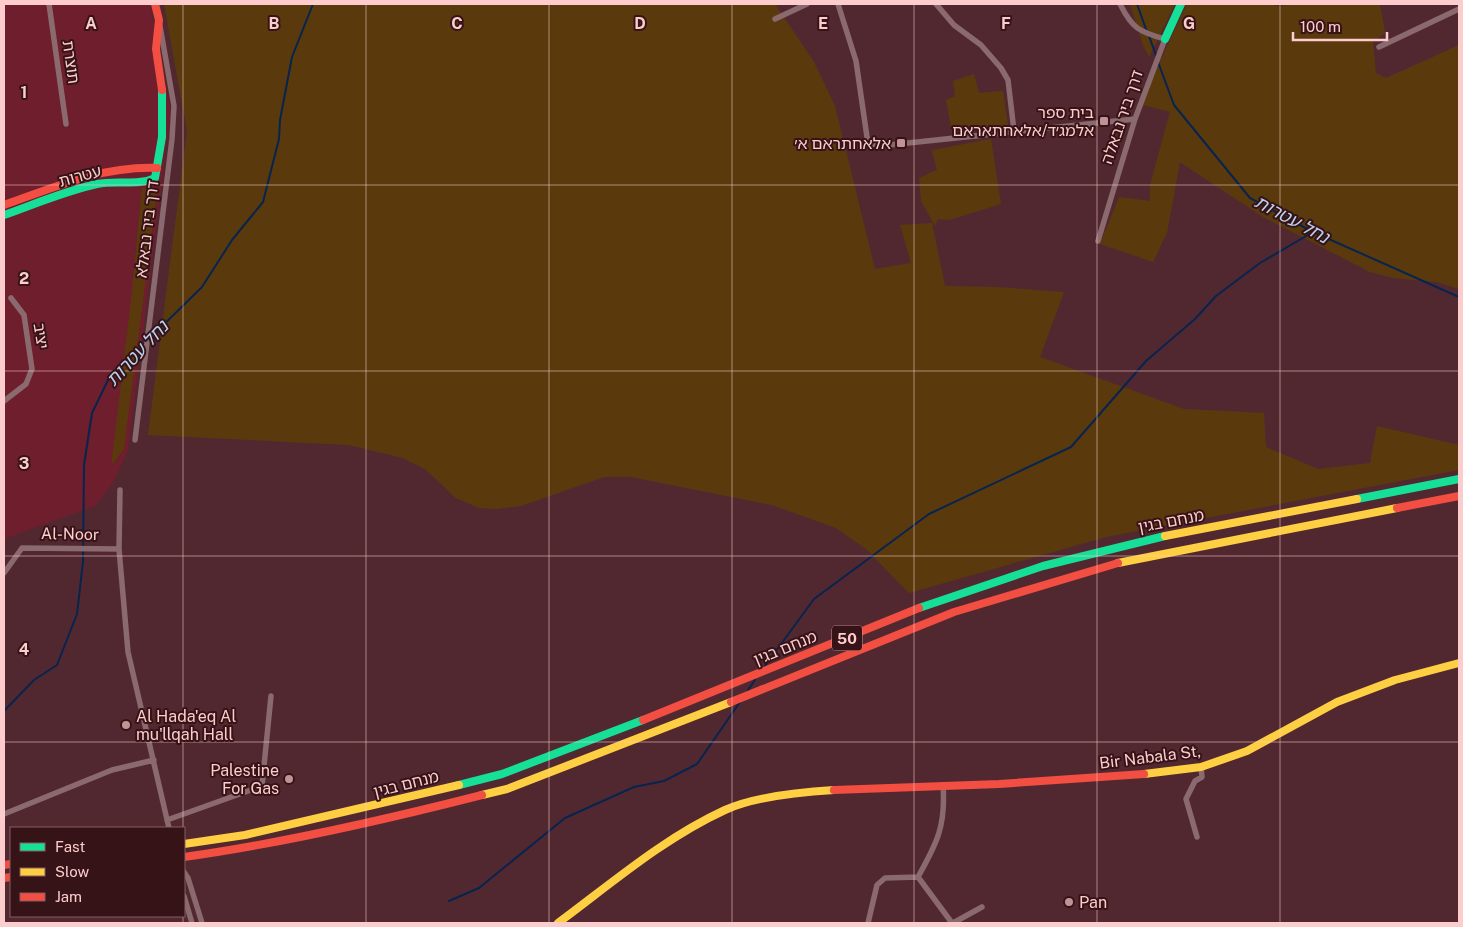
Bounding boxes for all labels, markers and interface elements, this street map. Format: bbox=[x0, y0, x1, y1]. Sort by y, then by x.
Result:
scale bar bbox=[1293, 10, 1387, 42]
text: A bbox=[85, 14, 97, 33]
text: B bbox=[269, 14, 280, 33]
text: C bbox=[451, 14, 463, 33]
text: D bbox=[634, 14, 646, 33]
text: E bbox=[818, 14, 828, 33]
text: F bbox=[1001, 14, 1011, 33]
text: G bbox=[1183, 14, 1195, 33]
text: 100 m bbox=[1300, 18, 1341, 35]
street label: תוצרת bbox=[59, 39, 83, 85]
street label: דרך ביר נבאלה bbox=[1097, 67, 1147, 167]
text: 1 bbox=[21, 83, 27, 102]
place label: בית ספר אלמג׳ד/אלאחתאראם bbox=[952, 103, 1094, 140]
marker: בית ספר אלמג׳ד/אלאחתאראם bbox=[1098, 115, 1110, 127]
place label: אלאחתראם א׳ bbox=[795, 134, 891, 153]
marker: אלאחתראם א׳ bbox=[895, 137, 907, 149]
street label: עטרות bbox=[57, 161, 103, 191]
street label: דרך ביר נבאלא bbox=[132, 179, 162, 279]
water label: נחל עטרות bbox=[1251, 191, 1334, 248]
text: 2 bbox=[19, 269, 29, 288]
water label: נחל עטרות bbox=[102, 315, 173, 390]
street label: יציב bbox=[30, 322, 52, 350]
text: 3 bbox=[19, 454, 29, 473]
street label: מנחם בגין bbox=[1136, 505, 1206, 537]
street label: Al-Noor bbox=[41, 524, 99, 544]
road number: 50 bbox=[832, 626, 862, 650]
street label: מנחם בגין bbox=[751, 627, 819, 669]
text: 4 bbox=[19, 640, 30, 659]
place label: Al Hada'eq Al mu'llqah Hall bbox=[136, 707, 236, 744]
marker: Al Hada'eq Al mu'llqah Hall bbox=[120, 719, 132, 731]
street label: Bir Nabala St, bbox=[1098, 741, 1202, 773]
place label: Palestine For Gas bbox=[210, 761, 279, 798]
street label: מנחם בגין bbox=[371, 767, 441, 801]
marker: Palestine For Gas bbox=[283, 773, 295, 785]
legend bbox=[10, 827, 185, 917]
text: Fast bbox=[55, 838, 85, 855]
text: Slow bbox=[55, 863, 90, 880]
text: Jam bbox=[55, 888, 82, 905]
place label: Pan bbox=[1079, 893, 1107, 912]
marker: Pan bbox=[1063, 896, 1075, 908]

